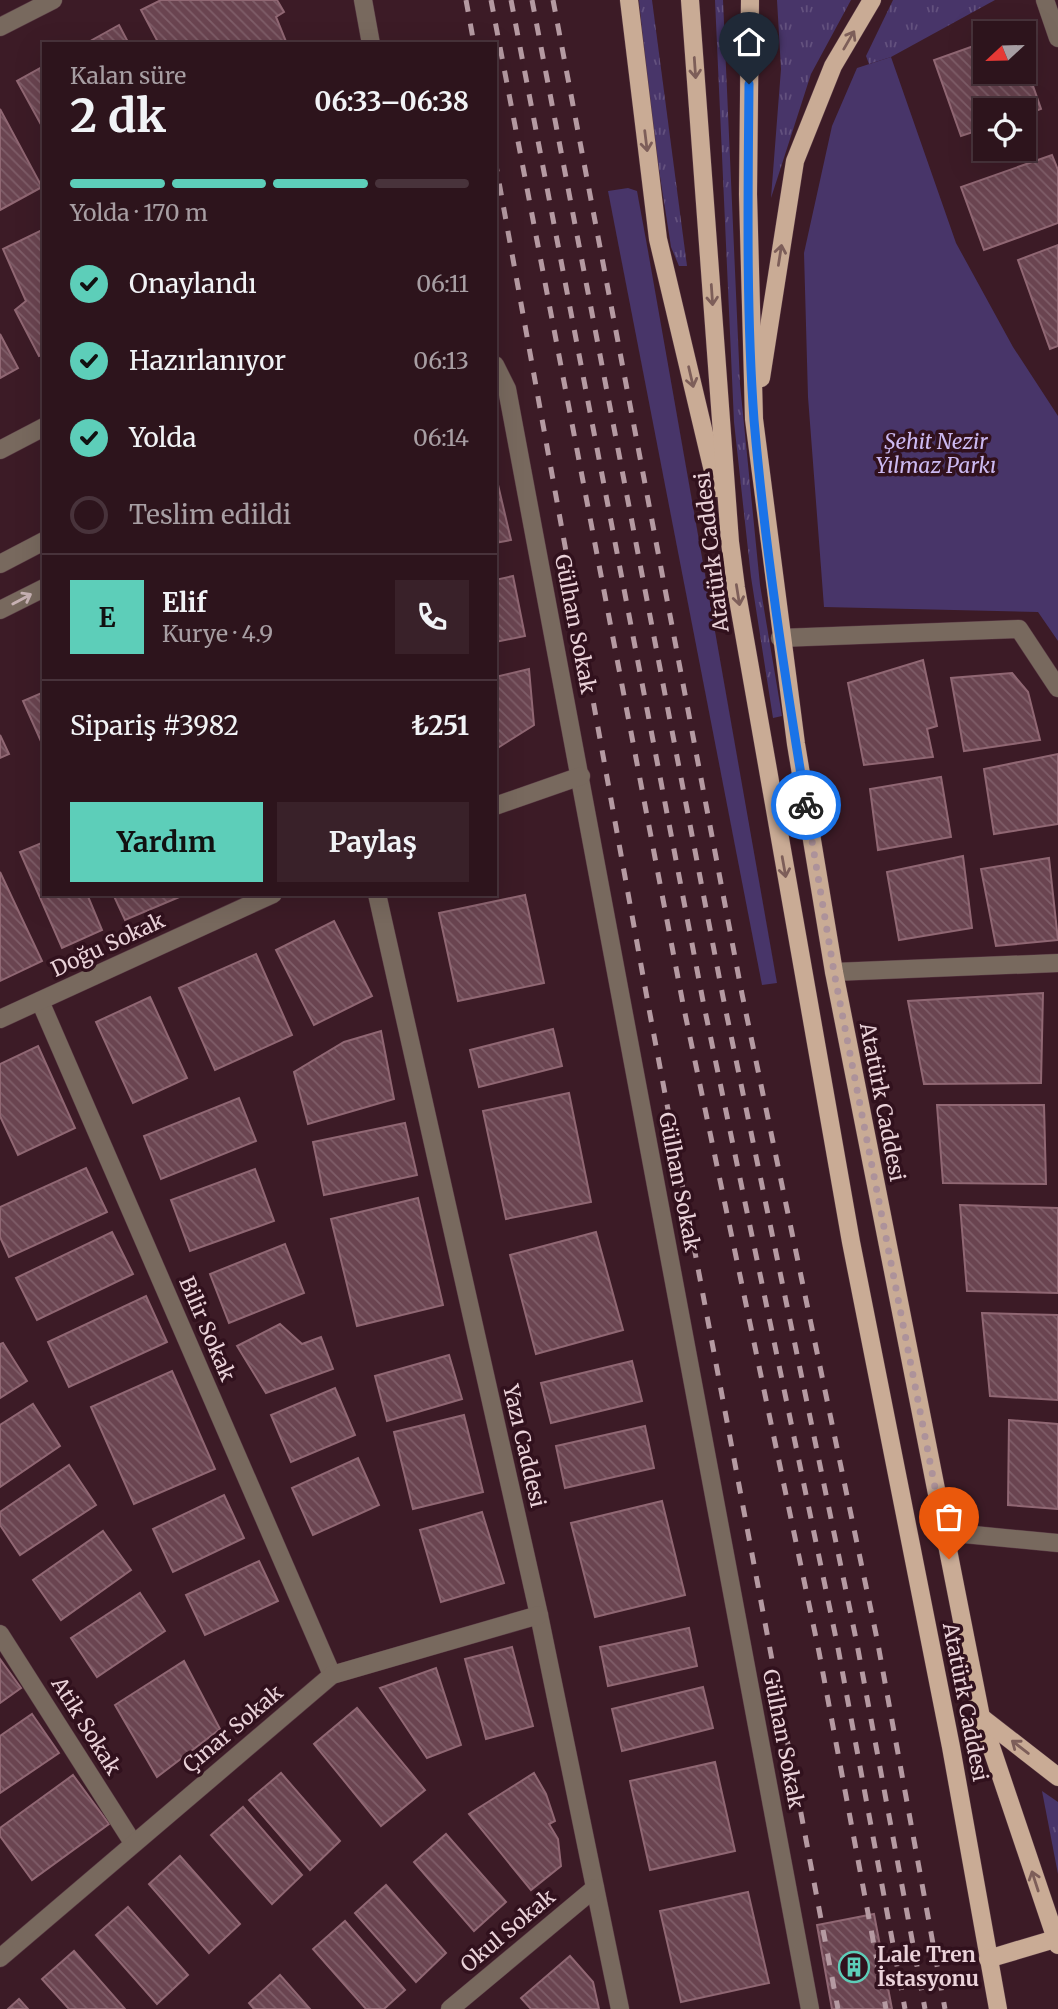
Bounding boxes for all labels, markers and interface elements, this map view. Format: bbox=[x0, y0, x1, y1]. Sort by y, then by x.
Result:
pin bbox=[719, 12.0, 779, 84]
north arrow bbox=[973, 21, 1036, 84]
map controls bbox=[973, 21, 1036, 161]
icon: home bbox=[730, 23, 768, 61]
one-way arrow bbox=[842, 30, 856, 50]
one-way arrow bbox=[689, 56, 702, 79]
text: Kalan süre bbox=[70, 61, 186, 90]
text: 06:33–06:38 bbox=[314, 85, 469, 118]
text: 2 dk bbox=[70, 87, 166, 145]
button: locate bbox=[973, 98, 1036, 161]
one-way arrow bbox=[640, 129, 653, 152]
text: Yolda · 170 m bbox=[70, 198, 208, 227]
one-way arrow bbox=[774, 244, 787, 267]
icon: check bbox=[70, 265, 108, 303]
text: Onaylandı bbox=[129, 267, 257, 300]
text: 06:11 bbox=[416, 269, 469, 298]
one-way arrow bbox=[705, 283, 718, 306]
icon: check bbox=[70, 342, 108, 380]
text: Hazırlanıyor bbox=[129, 344, 286, 377]
text: 06:13 bbox=[413, 346, 469, 375]
one-way arrow bbox=[685, 365, 698, 388]
icon: check bbox=[70, 419, 108, 457]
text: Yolda bbox=[129, 421, 196, 454]
text: 06:14 bbox=[413, 423, 469, 452]
park label: Şehit Nezir Yılmaz Parkı bbox=[876, 428, 996, 479]
street label: Atatürk Caddesi bbox=[688, 470, 735, 635]
text: Teslim edildi bbox=[129, 498, 291, 531]
street label: Gülhan Sokak bbox=[549, 552, 602, 697]
button: phone bbox=[395, 580, 469, 654]
one-way arrow bbox=[731, 583, 744, 606]
text: Elif bbox=[162, 586, 207, 619]
one-way arrow bbox=[11, 592, 32, 605]
text: E bbox=[99, 601, 115, 634]
text: Kurye · 4.9 bbox=[162, 619, 273, 648]
text: Sipariş #3982 bbox=[70, 709, 239, 742]
text: ₺251 bbox=[411, 709, 469, 742]
courier bbox=[771, 770, 841, 840]
icon: bike bbox=[787, 786, 825, 824]
button: Yardım bbox=[70, 802, 263, 882]
button: Paylaş bbox=[277, 802, 469, 882]
one-way arrow bbox=[778, 855, 791, 878]
street label: Doğu Sokak bbox=[47, 906, 169, 983]
street label: Atatürk Caddesi bbox=[854, 1019, 911, 1184]
street label: Gülhan Sokak bbox=[653, 1110, 706, 1255]
street label: Bilir Sokak bbox=[173, 1272, 242, 1386]
street label: Yazı Caddesi bbox=[497, 1381, 552, 1510]
pin bbox=[919, 1487, 979, 1559]
icon: bag bbox=[930, 1498, 968, 1536]
street label: Atatürk Caddesi bbox=[937, 1619, 994, 1784]
street label: Gülhan Sokak bbox=[757, 1667, 810, 1812]
street label: Atik Sokak bbox=[45, 1671, 127, 1780]
street label: Çınar Sokak bbox=[177, 1678, 289, 1778]
one-way arrow bbox=[1011, 1739, 1029, 1754]
one-way arrow bbox=[1028, 1870, 1041, 1892]
street label: Okul Sokak bbox=[455, 1883, 561, 1978]
place label: Lale Tren İstasyonu bbox=[877, 1941, 979, 1992]
building icon: Lale Tren İstasyonu bbox=[837, 1950, 871, 1984]

